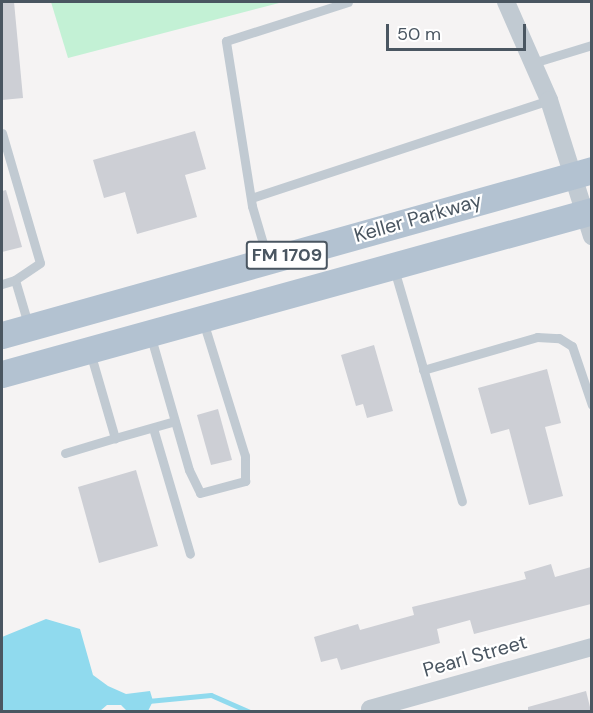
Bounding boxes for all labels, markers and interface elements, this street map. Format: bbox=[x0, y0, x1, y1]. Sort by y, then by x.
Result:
scale bar bbox=[389, 12, 528, 50]
text: 50 m bbox=[397, 22, 441, 46]
street label: Keller Parkway bbox=[351, 188, 485, 248]
road number: FM 1709 bbox=[245, 240, 329, 270]
street label: Pearl Street bbox=[420, 630, 530, 682]

